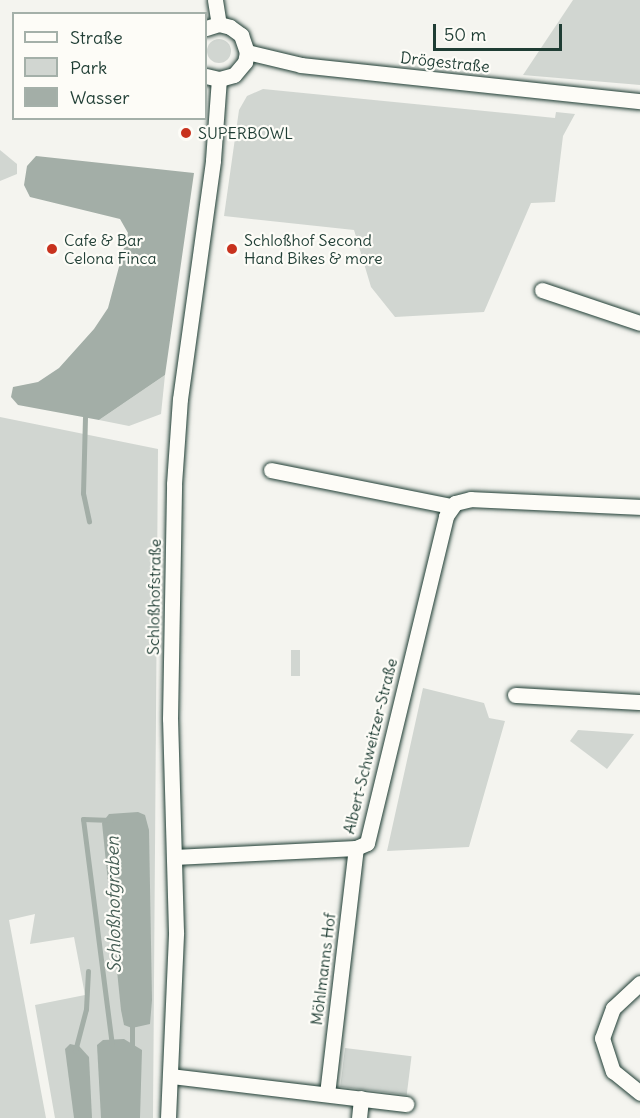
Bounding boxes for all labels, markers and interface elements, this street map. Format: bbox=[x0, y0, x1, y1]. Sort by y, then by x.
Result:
legend bbox=[12, 12, 207, 120]
scale bar bbox=[436, 12, 565, 50]
text: 50 m bbox=[444, 23, 486, 46]
text: Straße bbox=[70, 26, 123, 49]
street label: Drögestraße bbox=[399, 48, 491, 76]
text: Park bbox=[70, 56, 107, 79]
text: Wasser bbox=[70, 86, 129, 109]
place label: SUPERBOWL bbox=[198, 123, 293, 143]
marker: SUPERBOWL bbox=[179, 126, 193, 140]
place label: Cafe & Bar Celona Finca bbox=[64, 230, 157, 268]
place label: Schloßhof Second Hand Bikes & more bbox=[244, 230, 383, 268]
marker: Cafe & Bar Celona Finca bbox=[45, 242, 59, 256]
marker: Schloßhof Second Hand Bikes & more bbox=[225, 242, 239, 256]
street label: Schloßhofstraße bbox=[143, 539, 165, 655]
street label: Albert-Schweitzer-Straße bbox=[339, 656, 401, 836]
water label: Schloßhofgraben bbox=[102, 836, 126, 974]
street label: Möhlmanns Hof bbox=[307, 912, 339, 1026]

